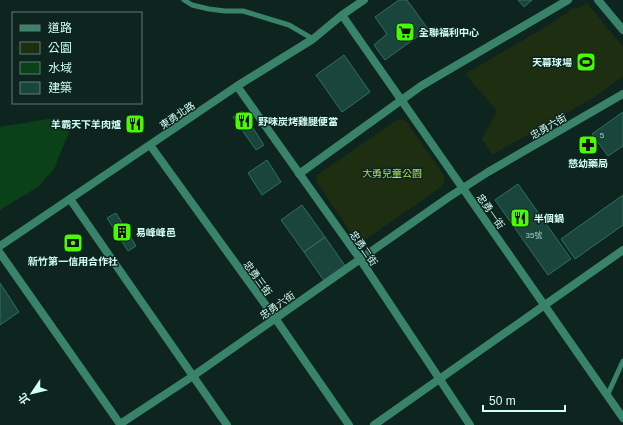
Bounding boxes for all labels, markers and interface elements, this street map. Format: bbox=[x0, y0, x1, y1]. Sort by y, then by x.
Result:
legend bbox=[12, 12, 142, 104]
text: 道路 bbox=[48, 21, 72, 35]
supermarket icon: 全聯福利中心 bbox=[394, 21, 416, 43]
place label: 全聯福利中心 bbox=[419, 27, 479, 38]
text: 公園 bbox=[48, 41, 72, 55]
sports icon: 天幕球場 bbox=[575, 51, 597, 73]
place label: 天幕球場 bbox=[532, 57, 572, 68]
text: 水域 bbox=[48, 61, 72, 75]
text: 建築 bbox=[48, 81, 72, 95]
street label: 東勇北路 bbox=[158, 100, 197, 131]
restaurant icon: 野味炭烤雞腿便當 bbox=[233, 110, 255, 132]
street label: 忠勇六街 bbox=[528, 112, 568, 141]
restaurant icon: 羊霸天下羊肉爐 bbox=[124, 113, 146, 135]
place label: 野味炭烤雞腿便當 bbox=[258, 116, 338, 127]
place label: 羊霸天下羊肉爐 bbox=[51, 119, 121, 130]
house number: 5 bbox=[600, 131, 605, 140]
pharmacy icon: 慈幼藥局 bbox=[577, 134, 599, 156]
place label: 慈幼藥局 bbox=[568, 158, 608, 169]
park label: 大勇兒童公園 bbox=[362, 168, 422, 179]
street label: 忠勇一街 bbox=[475, 192, 507, 231]
restaurant icon: 半個鍋 bbox=[509, 207, 531, 229]
place label: 半個鍋 bbox=[534, 213, 564, 224]
building icon: 易峰峰邑 bbox=[111, 221, 133, 243]
place label: 易峰峰邑 bbox=[136, 227, 176, 238]
street label: 忠勇二街 bbox=[348, 229, 380, 268]
house number: 35號 bbox=[526, 231, 542, 240]
bank icon: 新竹第一信用合作社 bbox=[62, 232, 84, 254]
place label: 新竹第一信用合作社 bbox=[28, 256, 118, 267]
street label: 忠勇三街 bbox=[241, 259, 274, 298]
street label: 忠勇六街 bbox=[258, 289, 297, 321]
north arrow bbox=[12, 373, 52, 413]
scale bar bbox=[483, 387, 565, 413]
text: 北 bbox=[16, 391, 32, 407]
text: 50 m bbox=[489, 394, 516, 408]

